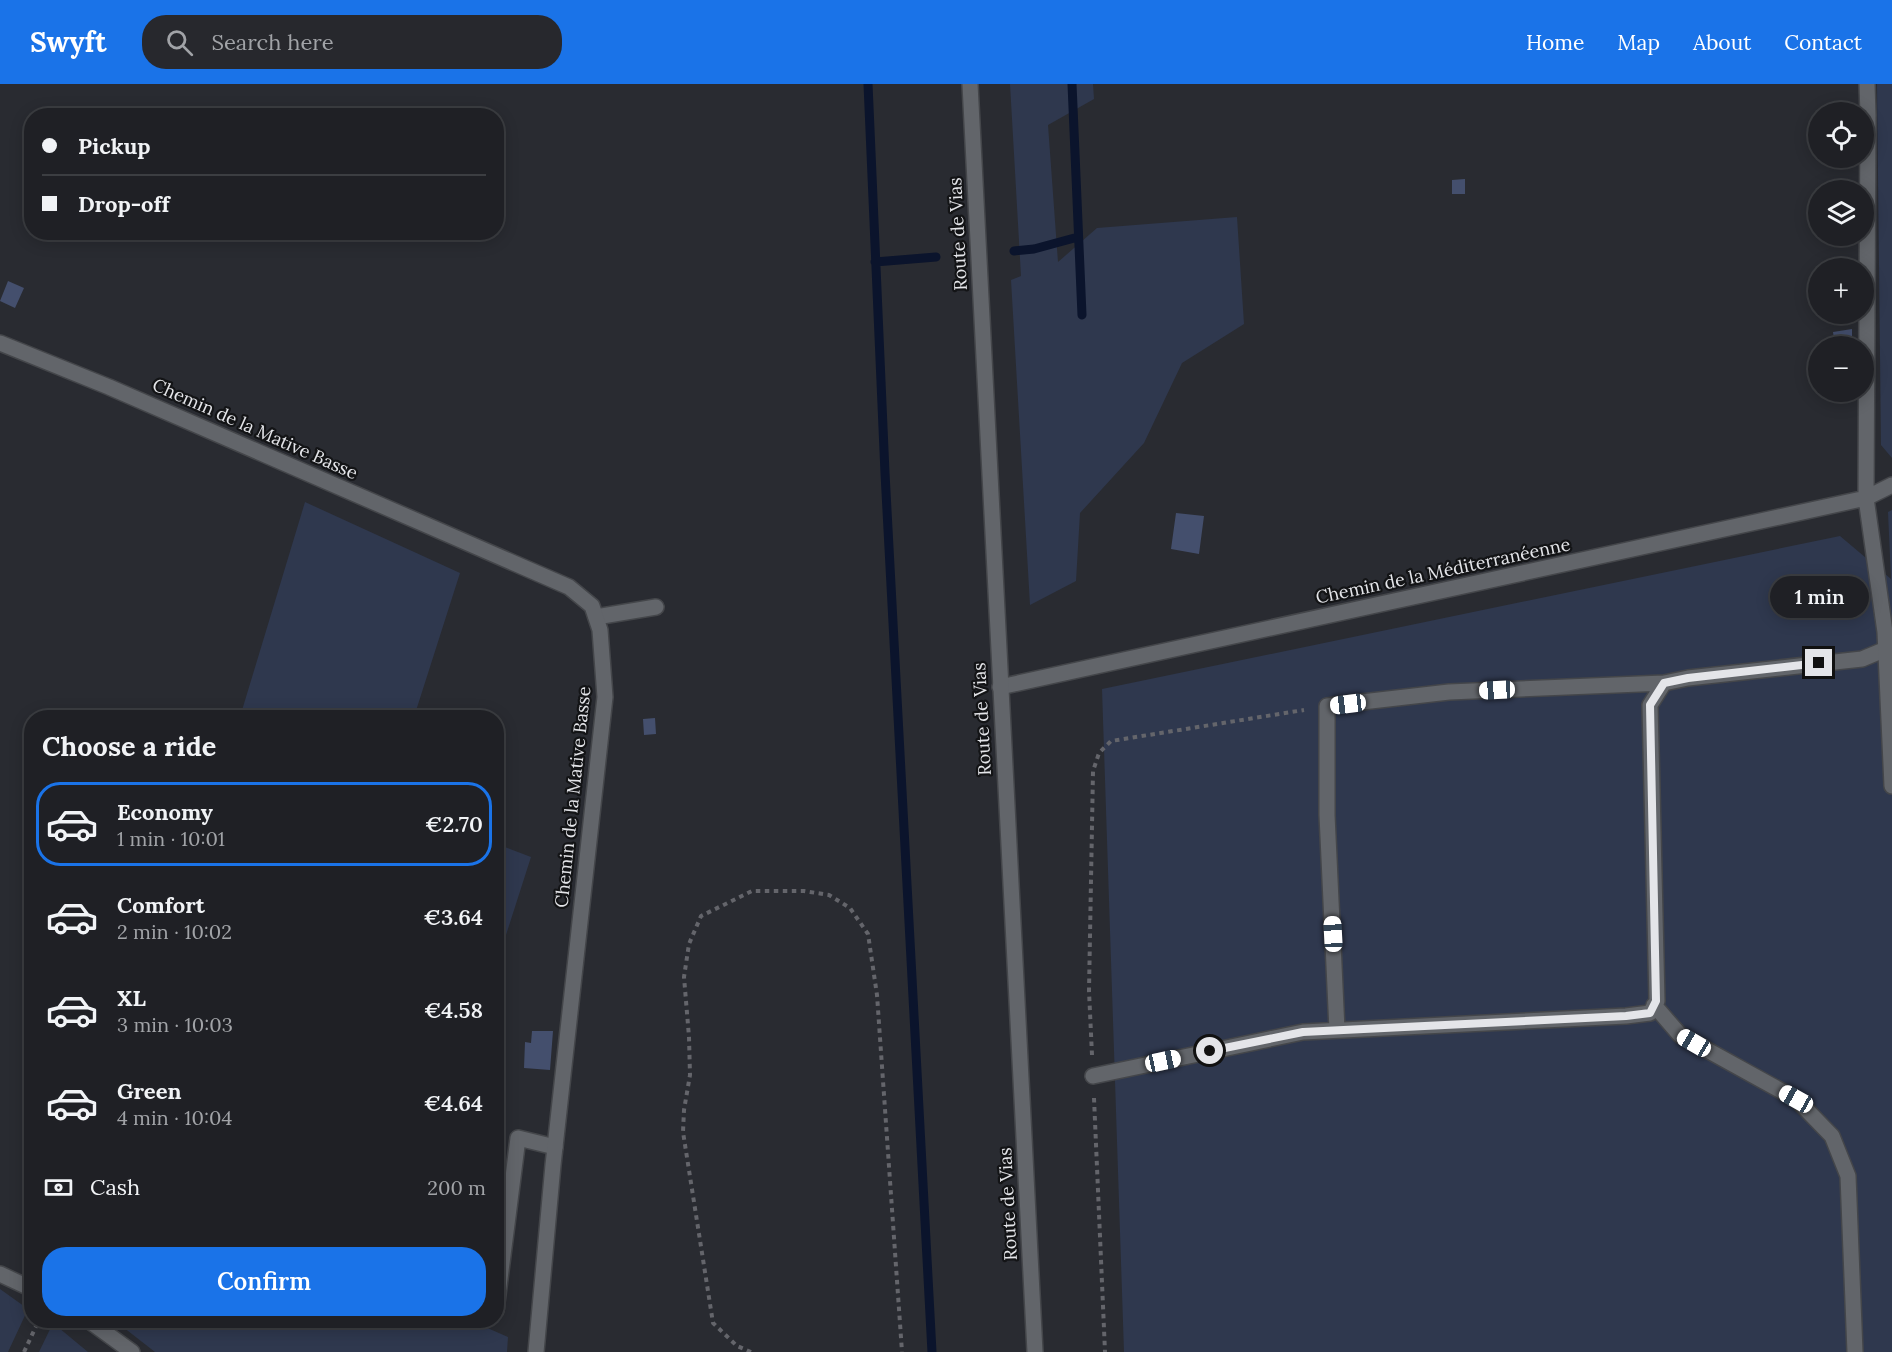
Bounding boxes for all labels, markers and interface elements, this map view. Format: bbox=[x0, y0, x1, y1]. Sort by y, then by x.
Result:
search box bbox=[142, 15, 562, 69]
text: Swyft bbox=[30, 24, 106, 60]
icon: search bbox=[163, 26, 196, 59]
text: Search here bbox=[211, 28, 334, 56]
text: Home bbox=[1526, 29, 1584, 56]
text: Map bbox=[1617, 29, 1660, 56]
text: About bbox=[1693, 29, 1751, 56]
text: Contact bbox=[1784, 29, 1862, 56]
map controls bbox=[1808, 102, 1874, 402]
button: locate bbox=[1808, 102, 1874, 168]
text: Pickup bbox=[78, 132, 151, 160]
street label: Route de Vias bbox=[943, 177, 972, 291]
button: layers bbox=[1808, 180, 1874, 246]
text: Drop-off bbox=[78, 190, 170, 218]
button: + bbox=[1808, 258, 1874, 324]
button: − bbox=[1808, 336, 1874, 402]
street label: Chemin de la Mative Basse bbox=[149, 373, 362, 484]
street label: Chemin de la Méditerranéenne bbox=[1313, 532, 1573, 609]
callout: 1 min bbox=[1770, 576, 1868, 618]
text: 1 min bbox=[1794, 584, 1845, 609]
route end bbox=[1805, 649, 1832, 676]
street label: Route de Vias bbox=[967, 662, 996, 776]
car bbox=[1479, 680, 1515, 700]
street label: Chemin de la Mative Basse bbox=[549, 685, 596, 909]
car bbox=[1329, 693, 1367, 715]
text: Choose a ride bbox=[42, 729, 216, 763]
icon: car bbox=[45, 797, 99, 851]
text: Economy bbox=[117, 798, 213, 826]
text: €2.70 bbox=[425, 810, 483, 838]
text: 1 min · 10:01 bbox=[117, 826, 225, 851]
icon: car bbox=[45, 890, 99, 944]
text: Comfort bbox=[117, 891, 205, 919]
text: €3.64 bbox=[423, 903, 483, 931]
car bbox=[1323, 916, 1343, 952]
text: 2 min · 10:02 bbox=[117, 919, 232, 944]
icon: car bbox=[45, 983, 99, 1037]
text: XL bbox=[117, 984, 146, 1012]
text: €4.58 bbox=[424, 996, 483, 1024]
text: 3 min · 10:03 bbox=[117, 1012, 233, 1037]
car bbox=[1674, 1026, 1714, 1060]
route start bbox=[1196, 1037, 1223, 1064]
car bbox=[1144, 1048, 1182, 1074]
icon: car bbox=[45, 1076, 99, 1130]
text: Green bbox=[117, 1077, 182, 1105]
car bbox=[1776, 1082, 1816, 1116]
text: €4.64 bbox=[424, 1089, 483, 1117]
text: 4 min · 10:04 bbox=[117, 1105, 232, 1130]
street label: Route de Vias bbox=[993, 1147, 1022, 1261]
icon: cash bbox=[42, 1171, 75, 1204]
text: Cash bbox=[90, 1173, 140, 1201]
text: 200 m bbox=[427, 1175, 486, 1200]
button: Confirm bbox=[42, 1247, 486, 1316]

